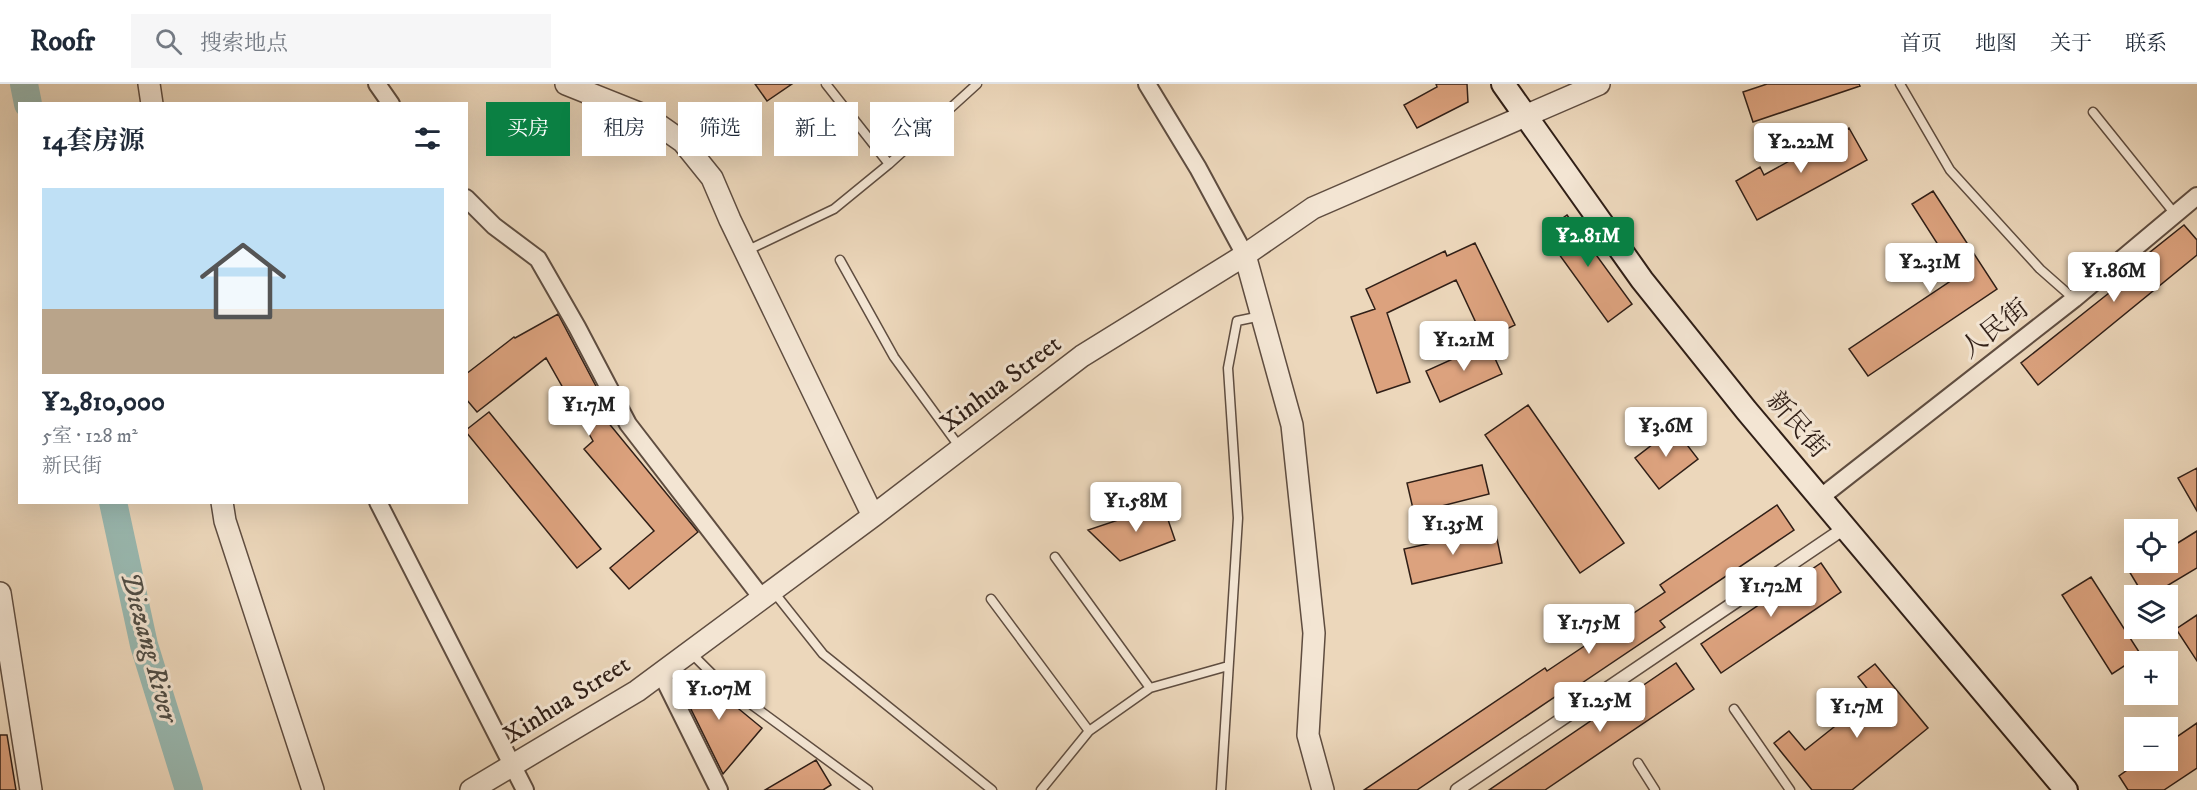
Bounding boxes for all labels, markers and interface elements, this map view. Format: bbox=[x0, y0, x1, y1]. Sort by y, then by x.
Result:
search box bbox=[131, 14, 551, 68]
text: Roofr bbox=[30, 24, 95, 59]
icon: search bbox=[152, 25, 185, 58]
text: 搜索地点 bbox=[200, 30, 288, 57]
text: 首页 bbox=[1900, 31, 1942, 57]
text: 地图 bbox=[1975, 31, 2017, 57]
text: 关于 bbox=[2050, 31, 2092, 57]
text: 联系 bbox=[2125, 31, 2167, 57]
chip: 买房 bbox=[486, 102, 570, 156]
chip: 租房 bbox=[582, 102, 666, 156]
chip: 筛选 bbox=[678, 102, 762, 156]
chip: 新上 bbox=[774, 102, 858, 156]
chip: 公寓 bbox=[870, 102, 954, 156]
icon: filters bbox=[411, 122, 444, 155]
pin: ¥2.22M bbox=[1752, 123, 1850, 174]
text: 14套房源 bbox=[42, 125, 145, 158]
text: ¥2.22M bbox=[1768, 130, 1834, 155]
pin: ¥2.81M bbox=[1539, 217, 1637, 268]
text: ¥2.81M bbox=[1556, 224, 1620, 249]
icon: home bbox=[189, 227, 297, 335]
pin: ¥2.31M bbox=[1881, 243, 1979, 294]
text: ¥2.31M bbox=[1899, 250, 1961, 275]
pin: ¥1.86M bbox=[2065, 252, 2163, 303]
text: ¥1.86M bbox=[2082, 259, 2146, 284]
street label: 人民街 bbox=[1954, 292, 2036, 366]
pin: ¥1.21M bbox=[1415, 321, 1513, 372]
street label: Xinhua Street bbox=[934, 328, 1068, 440]
text: ¥1.21M bbox=[1434, 328, 1494, 353]
street label: 新民街 bbox=[1759, 385, 1835, 465]
text: ¥2,810,000 bbox=[42, 386, 165, 419]
pin: ¥1.7M bbox=[547, 386, 631, 437]
text: ¥1.7M bbox=[562, 393, 616, 418]
pin: ¥3.6M bbox=[1624, 407, 1708, 458]
text: ¥3.6M bbox=[1639, 414, 1693, 439]
text: 5室 · 128 m² bbox=[42, 424, 138, 449]
text: 新民街 bbox=[42, 454, 102, 479]
pin: ¥1.58M bbox=[1087, 482, 1185, 533]
text: ¥1.58M bbox=[1104, 489, 1168, 514]
pin: ¥1.35M bbox=[1404, 505, 1502, 556]
text: ¥1.35M bbox=[1422, 512, 1484, 537]
map controls bbox=[2124, 519, 2178, 771]
button: locate bbox=[2124, 519, 2178, 573]
pin: ¥1.72M bbox=[1722, 567, 1820, 618]
water label: Diezang River bbox=[113, 568, 186, 728]
text: ¥1.72M bbox=[1740, 574, 1802, 599]
button: layers bbox=[2124, 585, 2178, 639]
pin: ¥1.75M bbox=[1540, 604, 1638, 655]
text: ¥1.75M bbox=[1558, 611, 1621, 636]
street label: Xinhua Street bbox=[497, 648, 637, 752]
button: + bbox=[2124, 651, 2178, 705]
pin: ¥1.07M bbox=[670, 670, 768, 721]
text: ¥1.07M bbox=[686, 677, 752, 702]
pin: ¥1.25M bbox=[1551, 682, 1649, 733]
pin: ¥1.7M bbox=[1815, 688, 1899, 739]
text: ¥1.25M bbox=[1568, 689, 1632, 714]
text: ¥1.7M bbox=[1830, 695, 1884, 720]
button: − bbox=[2124, 717, 2178, 771]

